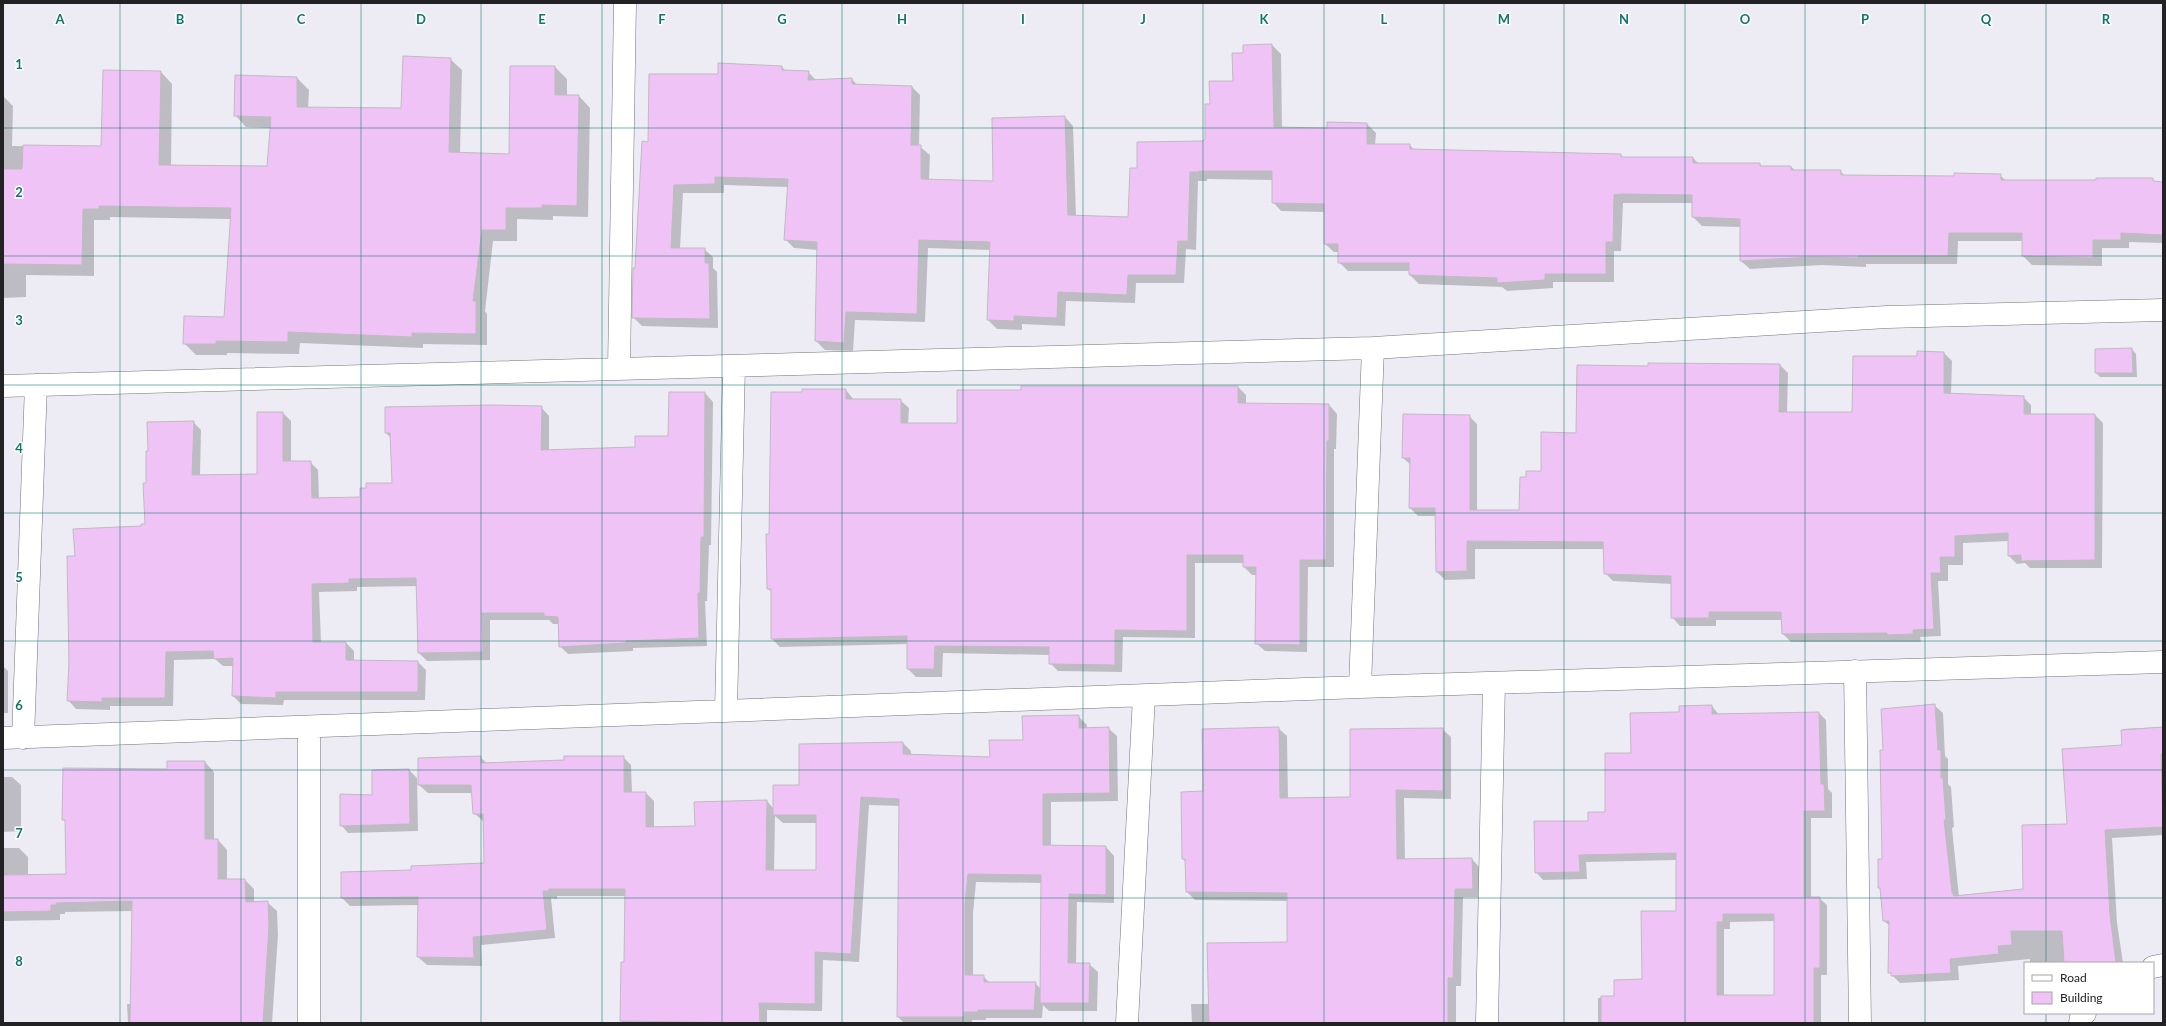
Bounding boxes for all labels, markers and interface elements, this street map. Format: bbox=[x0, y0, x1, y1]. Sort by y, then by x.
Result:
text: A bbox=[54, 11, 65, 27]
text: B bbox=[176, 11, 185, 27]
text: C bbox=[297, 11, 306, 27]
text: D bbox=[416, 11, 426, 27]
text: E bbox=[538, 11, 546, 27]
text: F bbox=[658, 11, 666, 27]
text: G bbox=[777, 11, 787, 27]
text: H bbox=[897, 11, 907, 27]
text: I bbox=[1021, 11, 1025, 27]
text: J bbox=[1140, 11, 1146, 27]
text: K bbox=[1260, 11, 1270, 27]
text: L bbox=[1381, 11, 1388, 27]
text: M bbox=[1498, 11, 1510, 27]
text: N bbox=[1619, 11, 1629, 27]
text: O bbox=[1740, 11, 1751, 27]
text: P bbox=[1861, 11, 1869, 27]
text: Q bbox=[1981, 11, 1992, 27]
text: R bbox=[2102, 11, 2111, 27]
text: 1 bbox=[15, 56, 23, 72]
text: 2 bbox=[15, 184, 23, 200]
text: 3 bbox=[15, 312, 23, 328]
text: 4 bbox=[15, 440, 23, 456]
text: 5 bbox=[15, 569, 23, 585]
text: 6 bbox=[15, 697, 23, 713]
text: 7 bbox=[15, 825, 23, 841]
text: 8 bbox=[15, 953, 23, 969]
legend bbox=[2024, 962, 2154, 1014]
text: Road bbox=[2060, 970, 2087, 985]
text: Building bbox=[2060, 990, 2103, 1005]

